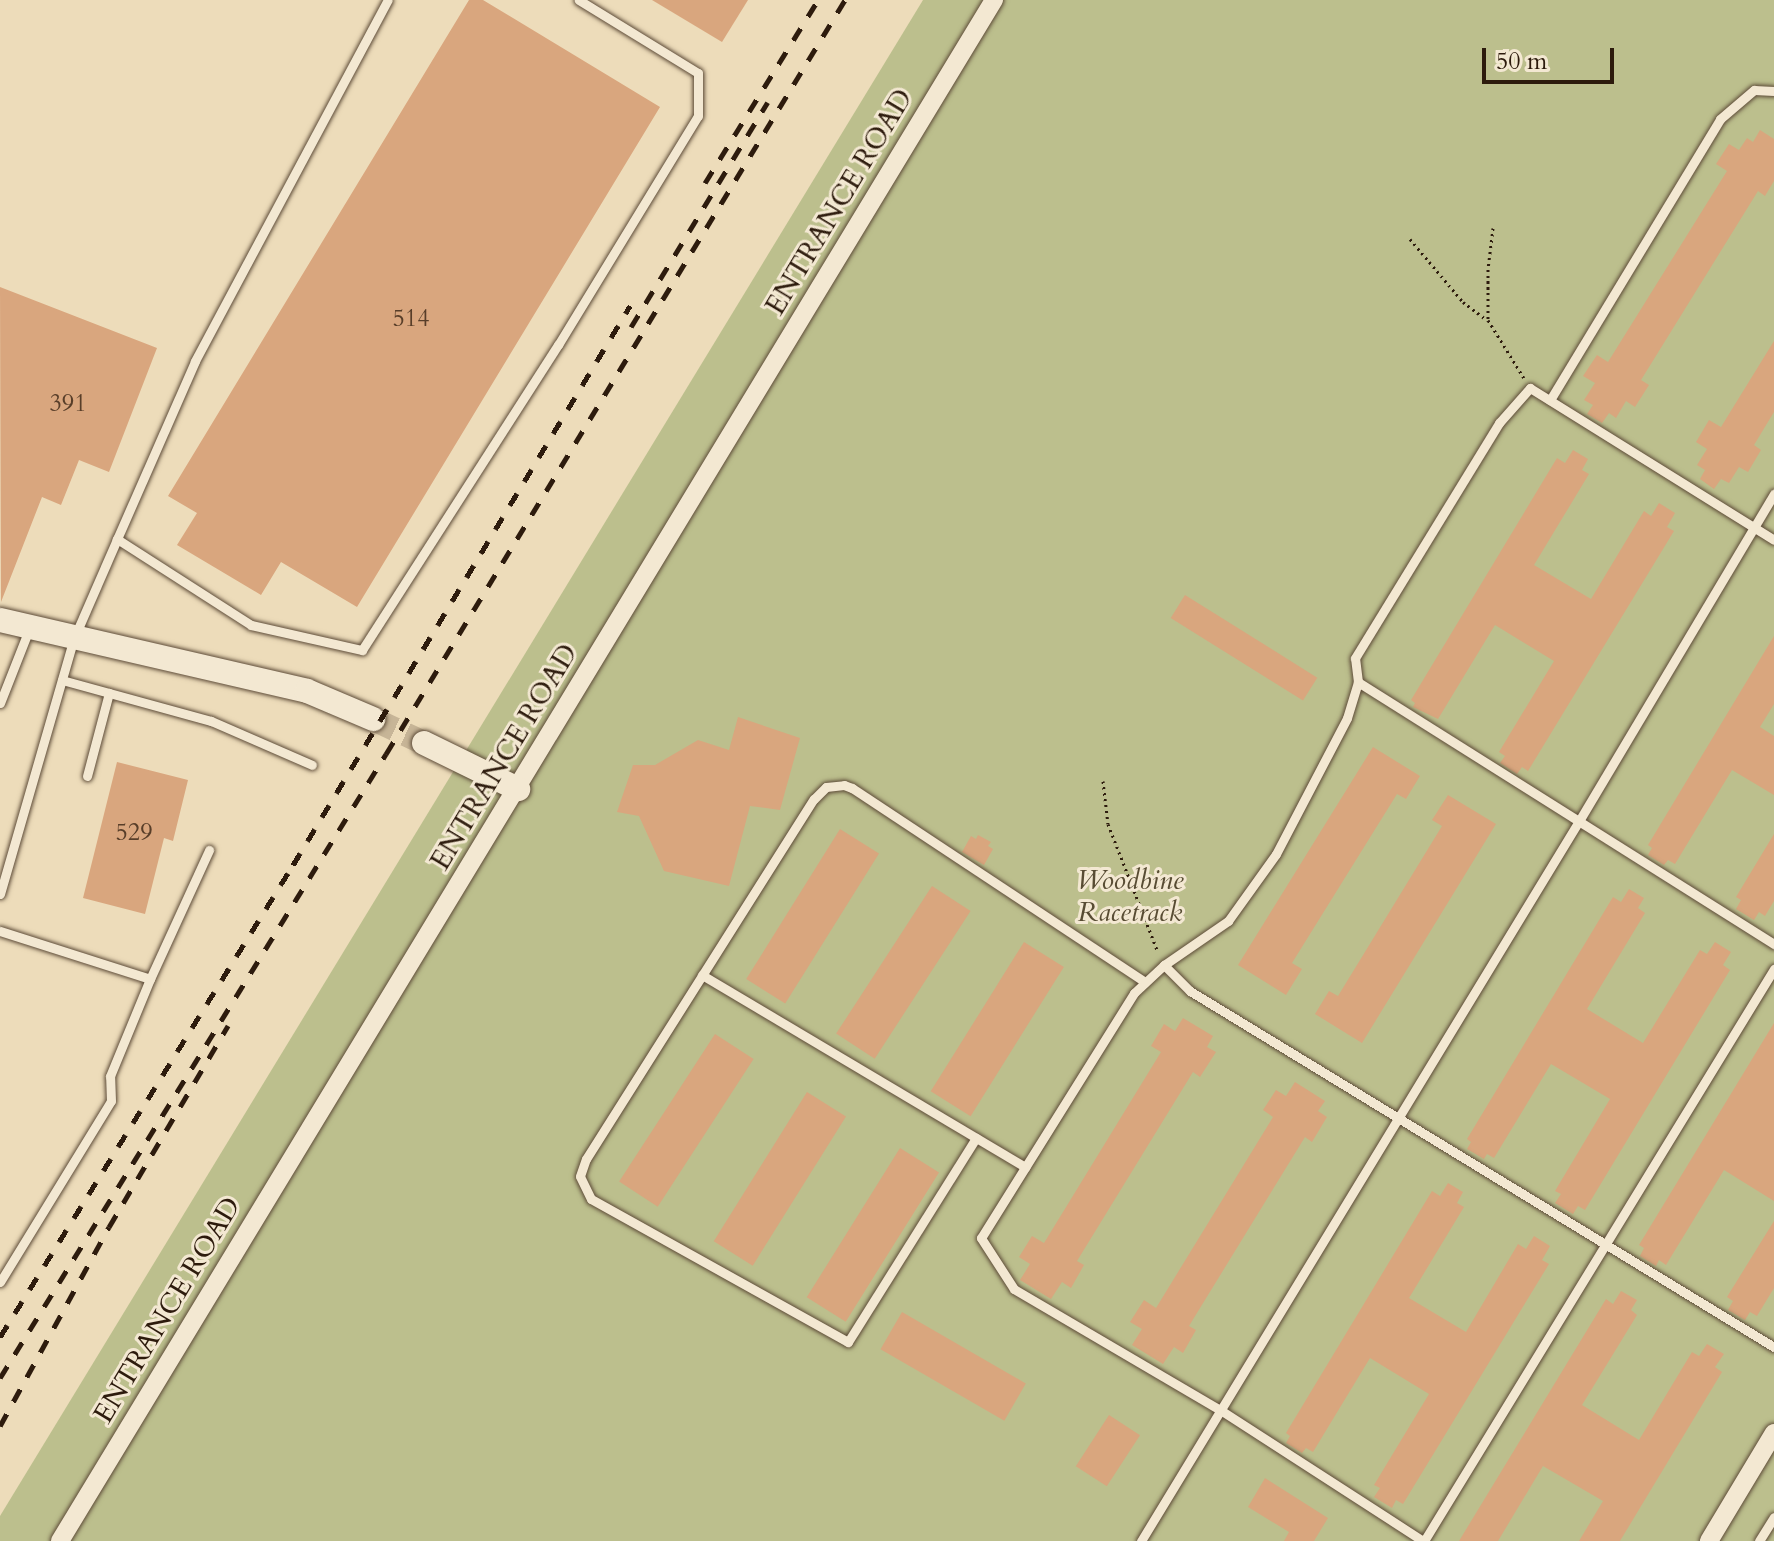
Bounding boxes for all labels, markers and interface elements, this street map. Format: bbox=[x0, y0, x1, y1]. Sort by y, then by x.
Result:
scale bar bbox=[1486, 32, 1618, 82]
text: 50 m bbox=[1496, 45, 1547, 78]
street label: ENTRANCE ROAD bbox=[758, 83, 920, 321]
house number: 514 bbox=[393, 305, 429, 333]
house number: 391 bbox=[50, 390, 86, 418]
street label: ENTRANCE ROAD bbox=[423, 638, 585, 876]
house number: 529 bbox=[116, 819, 152, 847]
park label: Woodbine Racetrack bbox=[1076, 863, 1184, 929]
street label: ENTRANCE ROAD bbox=[86, 1191, 248, 1429]

